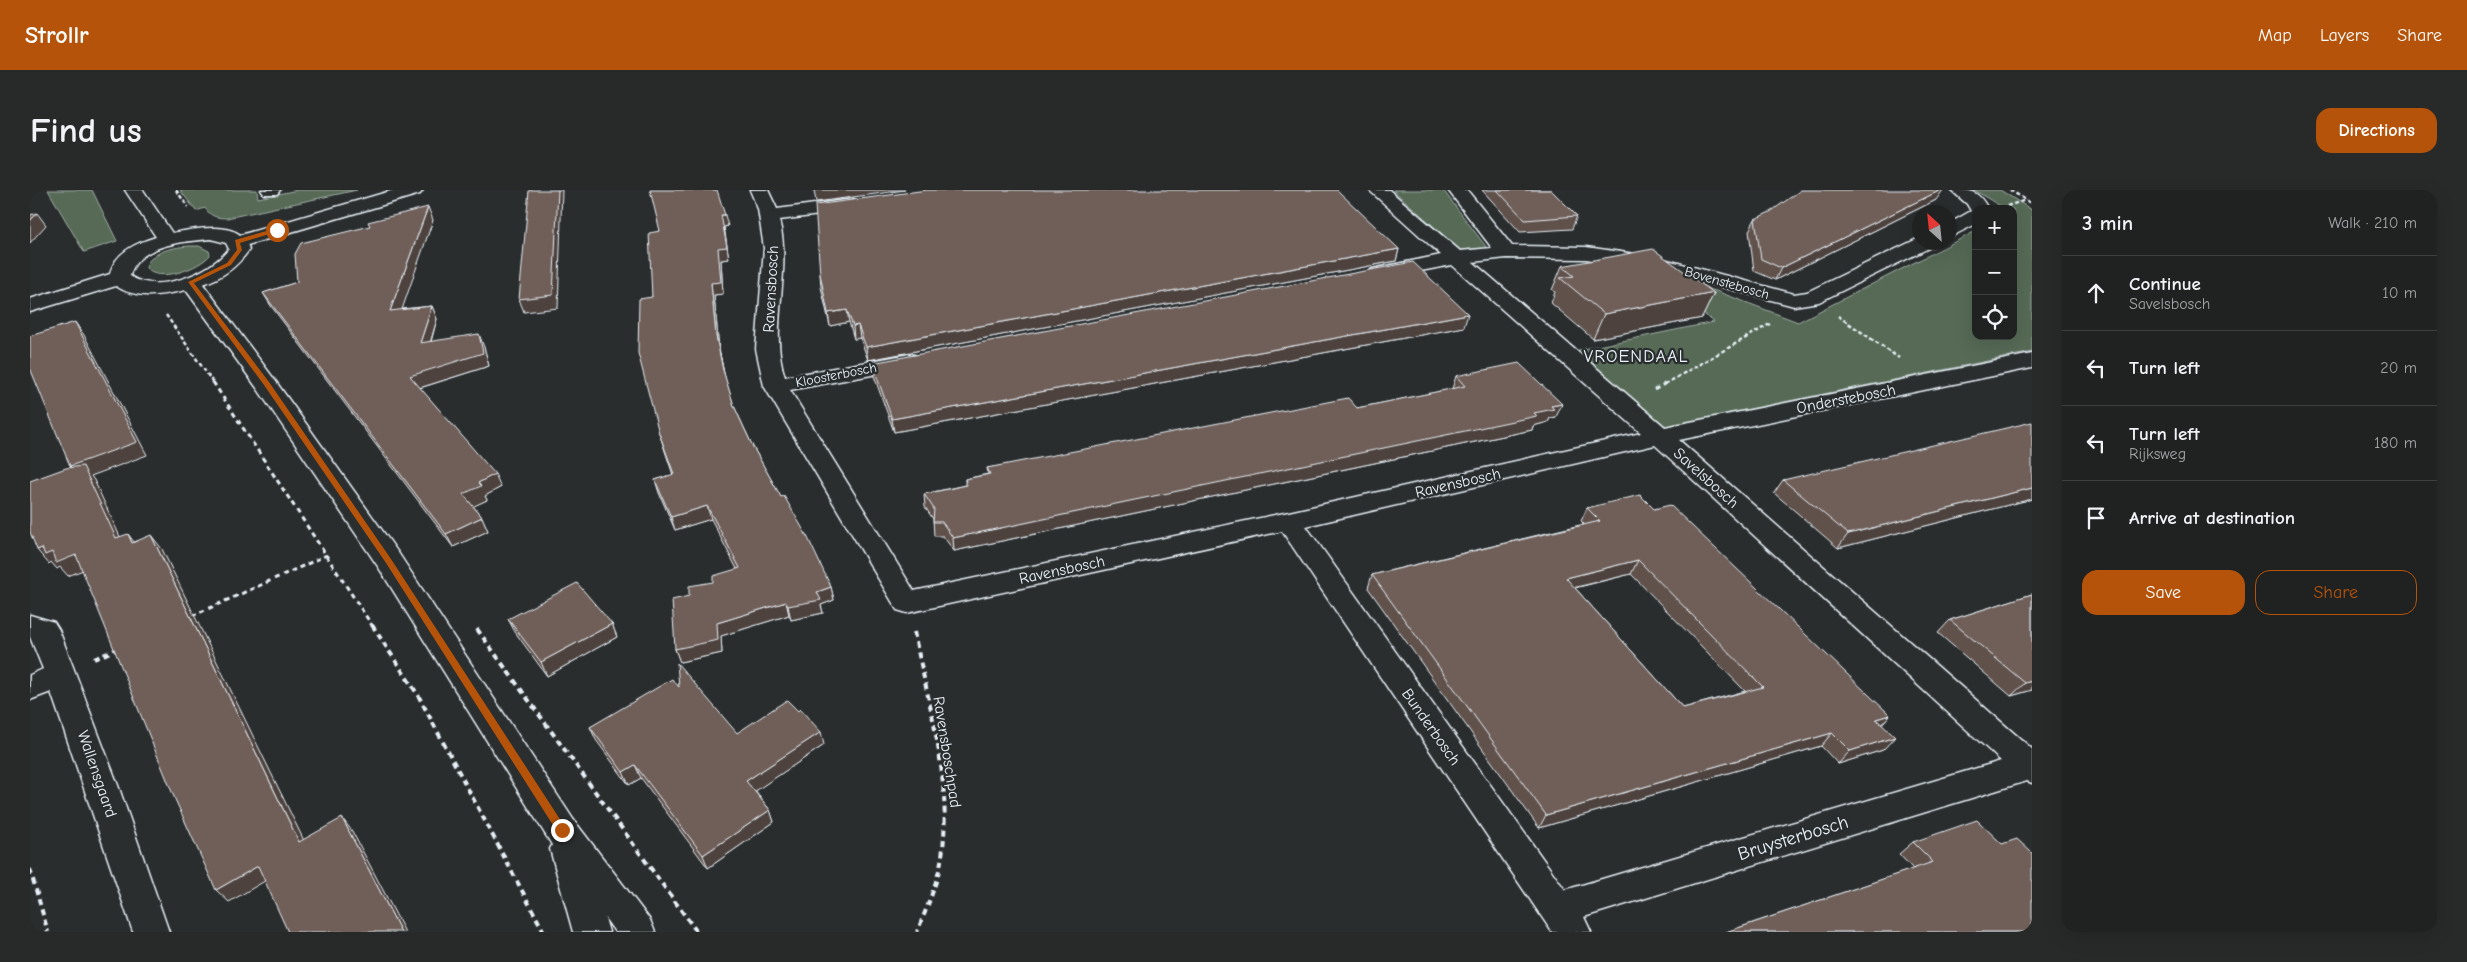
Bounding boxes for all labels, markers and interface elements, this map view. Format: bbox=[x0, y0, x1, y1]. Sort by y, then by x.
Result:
text: Strollr bbox=[25, 21, 89, 49]
text: Map bbox=[2258, 25, 2292, 46]
text: Layers bbox=[2320, 25, 2369, 46]
text: Share bbox=[2397, 25, 2442, 46]
button: Directions bbox=[2316, 108, 2437, 153]
text: Find us bbox=[30, 110, 142, 151]
north arrow bbox=[1912, 205, 1957, 250]
map controls bbox=[1972, 205, 2017, 340]
button: + bbox=[1972, 205, 2017, 250]
text: 3 min bbox=[2082, 211, 2133, 235]
text: Walk · 210 m bbox=[2328, 214, 2417, 232]
route start bbox=[266, 219, 289, 242]
street label: Ravensbosch bbox=[760, 245, 782, 333]
button: − bbox=[1972, 250, 2017, 295]
street label: Bovenstebosch bbox=[1683, 263, 1771, 303]
text: Continue bbox=[2129, 273, 2201, 295]
icon: ahead bbox=[2082, 279, 2110, 307]
text: 10 m bbox=[2382, 284, 2417, 302]
button: locate bbox=[1972, 295, 2017, 340]
text: Savelsbosch bbox=[2129, 295, 2210, 313]
district label: VROENDAAL bbox=[1584, 346, 1688, 367]
icon: left bbox=[2082, 354, 2110, 382]
text: Turn left bbox=[2129, 357, 2200, 379]
street label: Kloosterbosch bbox=[794, 359, 878, 391]
text: 20 m bbox=[2380, 359, 2417, 377]
street label: Onderstebosch bbox=[1795, 381, 1897, 417]
text: Turn left bbox=[2129, 423, 2200, 445]
icon: left bbox=[2082, 429, 2110, 457]
text: 180 m bbox=[2374, 434, 2417, 452]
street label: Savelsbosch bbox=[1670, 444, 1742, 512]
text: Rijksweg bbox=[2129, 445, 2186, 463]
street label: Ravensbosch bbox=[1413, 464, 1503, 502]
icon: arrive bbox=[2082, 504, 2110, 532]
text: Arrive at destination bbox=[2129, 507, 2295, 529]
street label: Ravensbosch bbox=[1017, 552, 1107, 588]
button: Save bbox=[2082, 570, 2245, 615]
button: Share bbox=[2255, 570, 2417, 615]
street label: Bunderbosch bbox=[1398, 685, 1464, 769]
street label: Ravensboschpad bbox=[929, 695, 965, 809]
street label: Wallensgaard bbox=[74, 728, 120, 820]
street label: Bruysterbosch bbox=[1735, 811, 1851, 865]
route end bbox=[551, 819, 574, 842]

